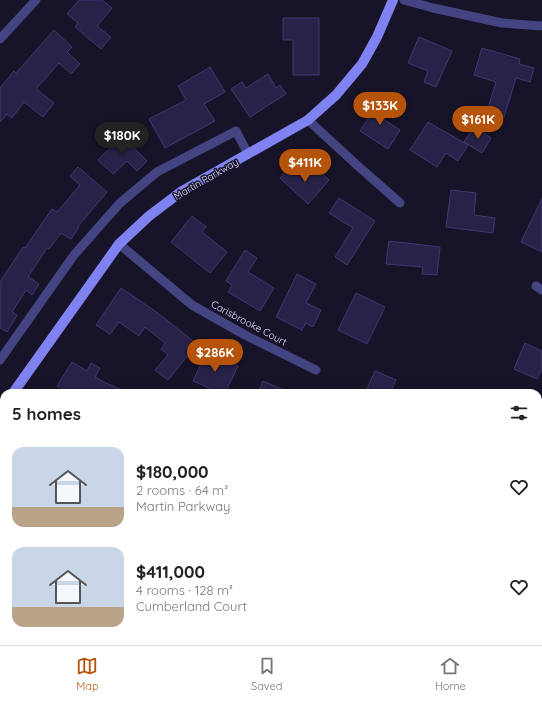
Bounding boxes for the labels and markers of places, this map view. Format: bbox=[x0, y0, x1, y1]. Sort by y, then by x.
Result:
pin: $133K bbox=[352, 92, 408, 126]
pin: $161K bbox=[450, 106, 506, 140]
pin: $180K bbox=[94, 122, 150, 156]
pin: $411K bbox=[277, 149, 333, 183]
pin: $286K bbox=[187, 339, 243, 373]

